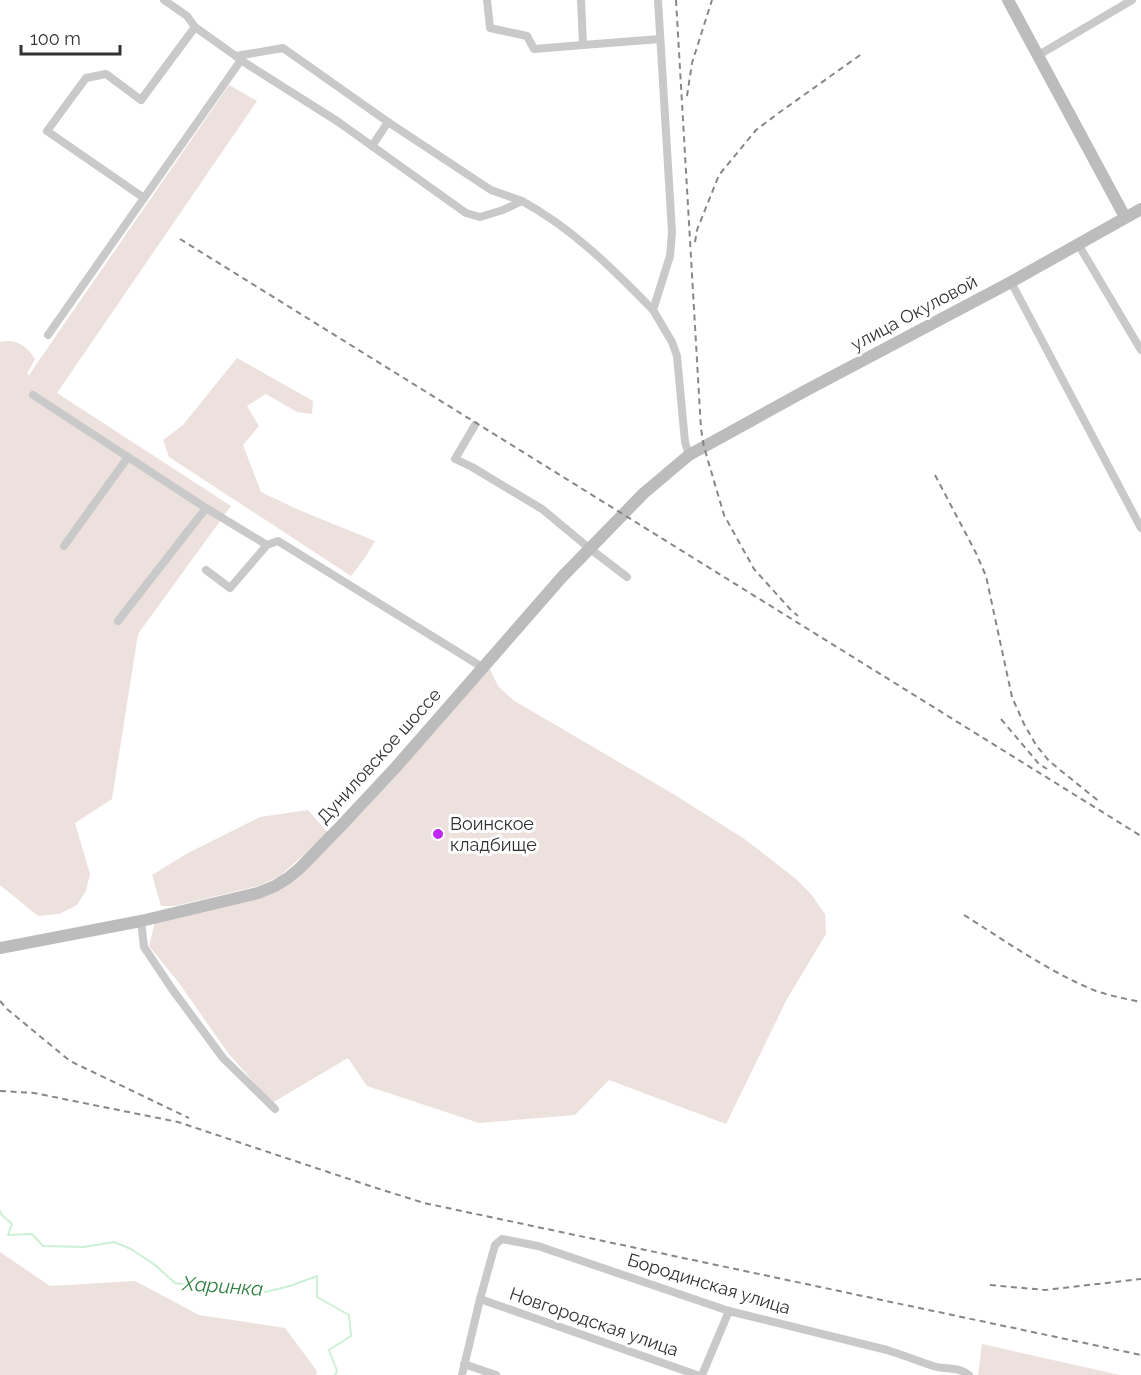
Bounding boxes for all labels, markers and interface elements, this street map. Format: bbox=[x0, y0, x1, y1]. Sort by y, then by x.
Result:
scale bar bbox=[21, 18, 120, 56]
text: 100 m bbox=[30, 28, 81, 49]
street label: улица Окуловой bbox=[847, 270, 981, 355]
street label: Дуниловское шоссе bbox=[312, 683, 445, 828]
place label: Воинское кладбище bbox=[450, 813, 537, 855]
marker: Воинское кладбище bbox=[431, 827, 445, 841]
street label: Бородинская улица bbox=[625, 1249, 793, 1318]
water label: Харинка bbox=[180, 1271, 264, 1301]
street label: Новгородская улица bbox=[507, 1283, 681, 1360]

